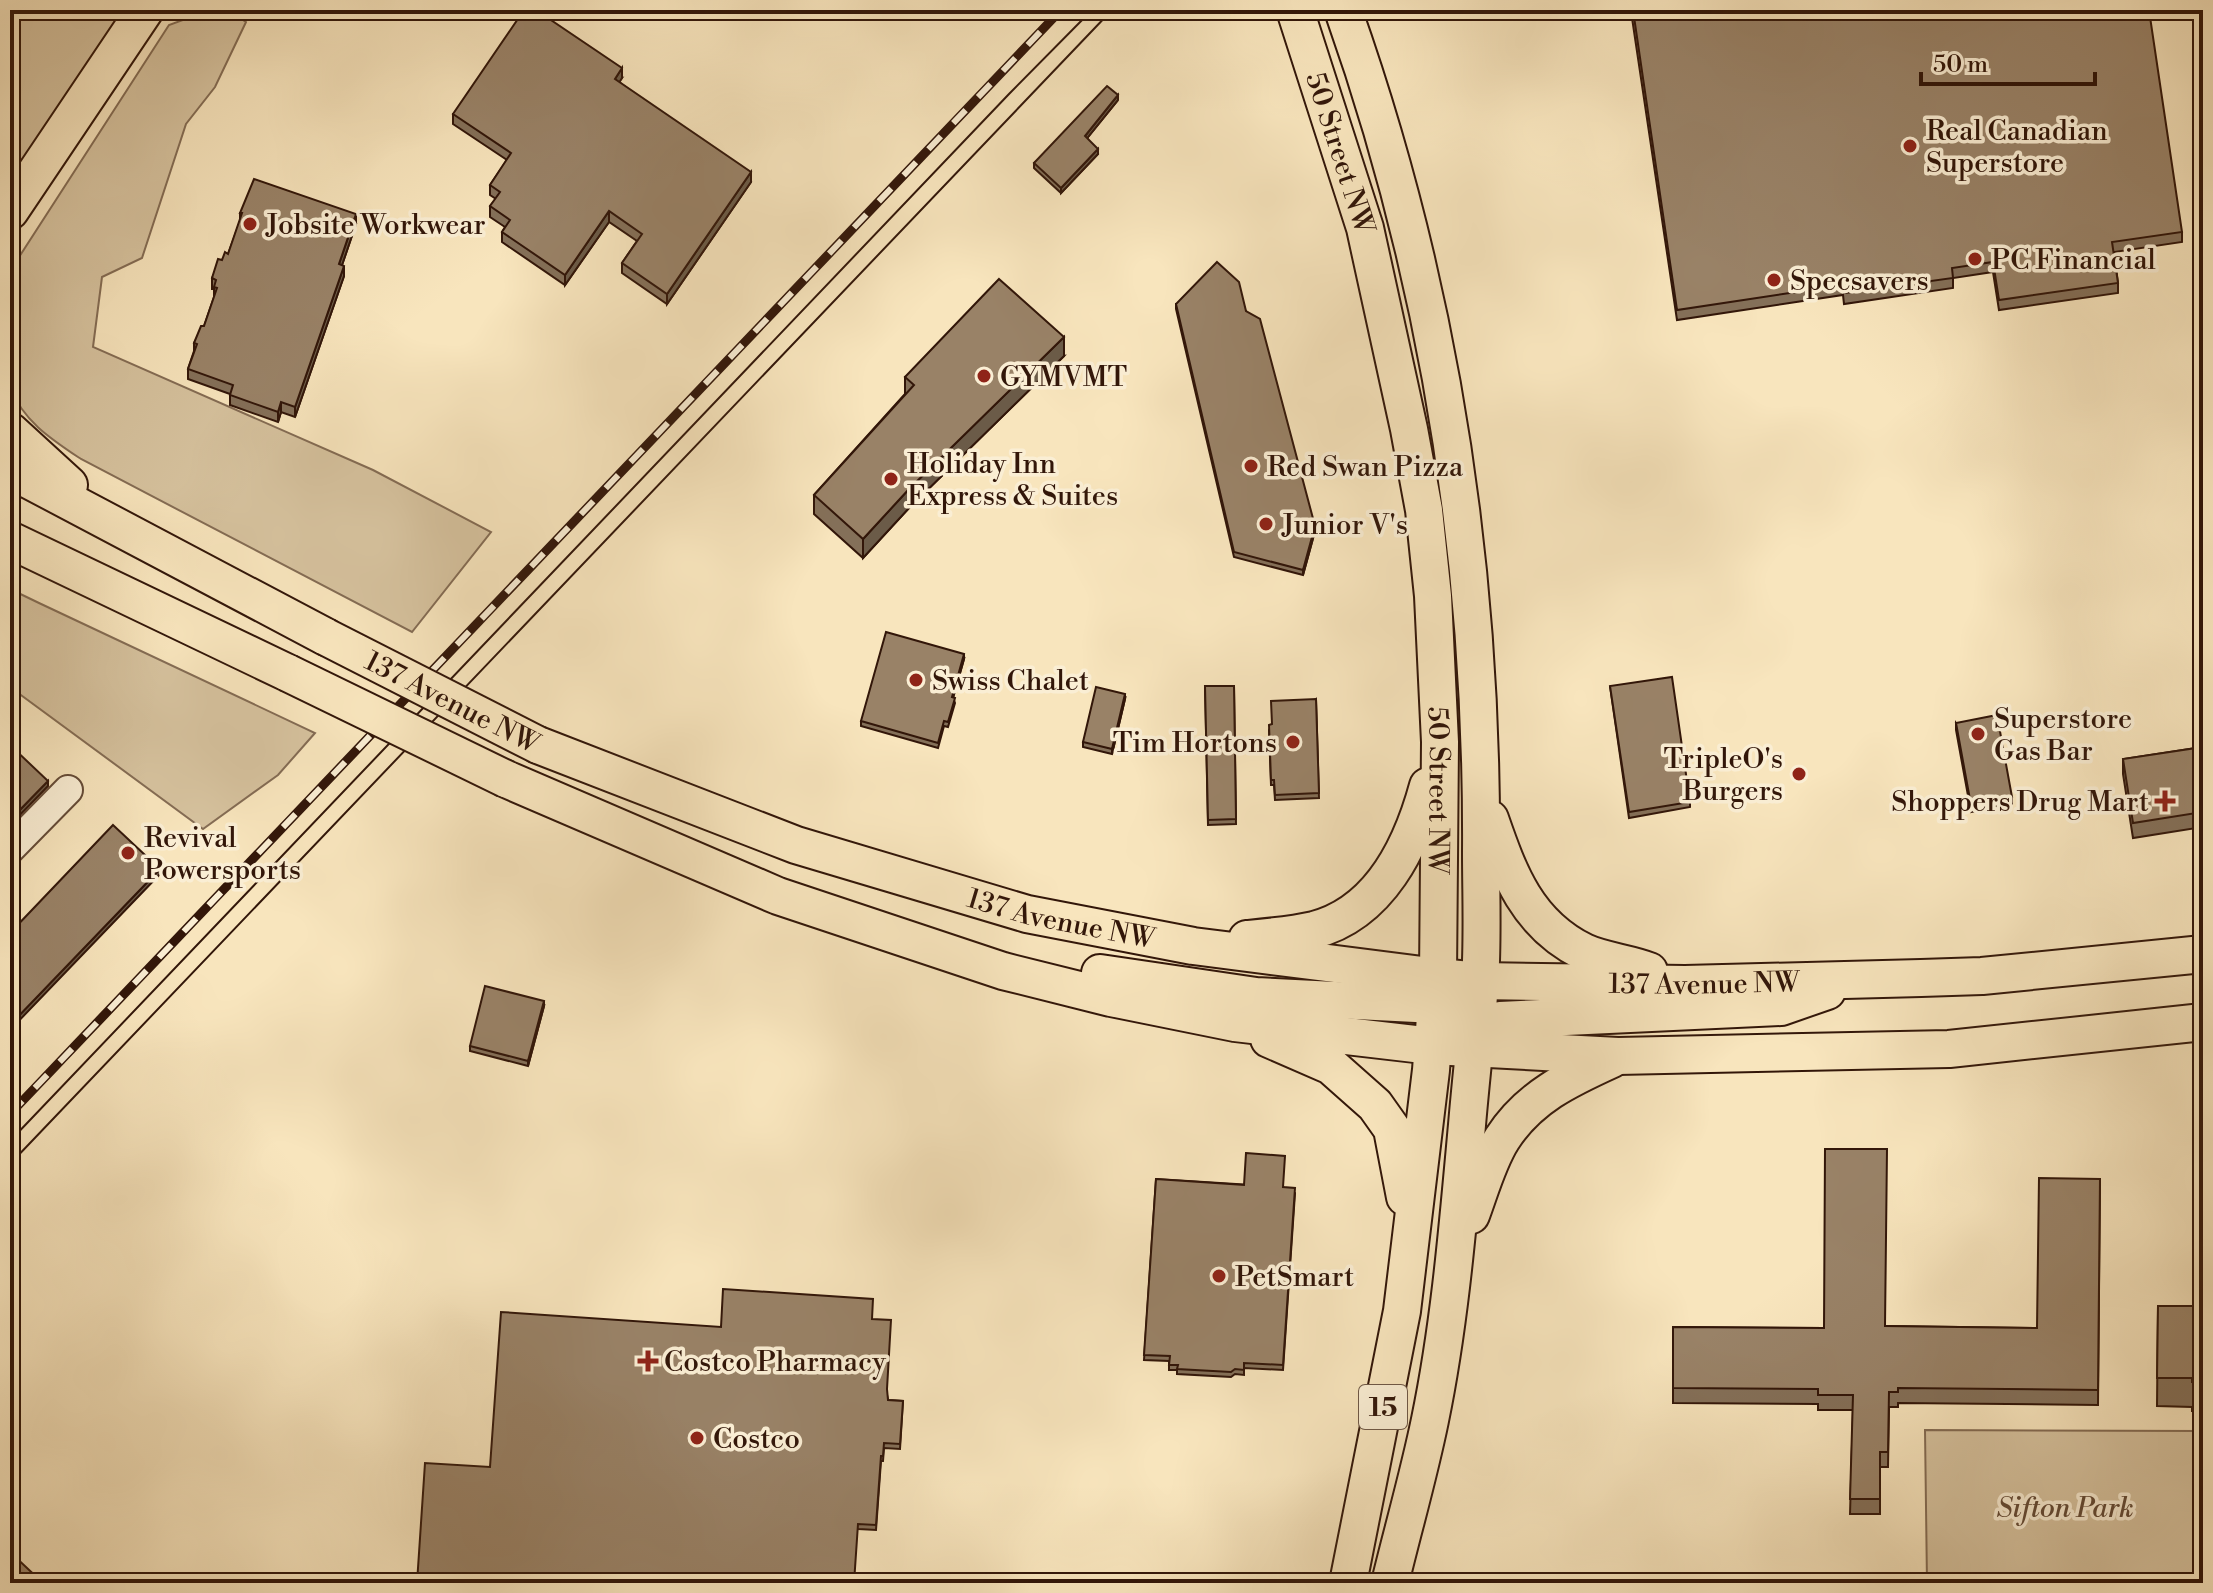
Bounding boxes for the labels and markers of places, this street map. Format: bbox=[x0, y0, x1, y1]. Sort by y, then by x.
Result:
place label: Real Canadian Superstore bbox=[1926, 114, 2108, 181]
marker: Real Canadian Superstore bbox=[1901, 137, 1919, 155]
place label: Jobsite Workwear bbox=[265, 208, 486, 243]
marker: Jobsite Workwear bbox=[241, 215, 259, 233]
place label: PC Financial bbox=[1991, 243, 2156, 278]
marker: PC Financial bbox=[1966, 250, 1984, 268]
place label: Specsavers bbox=[1790, 264, 1929, 299]
marker: Specsavers bbox=[1765, 271, 1783, 289]
place label: GYMVMT bbox=[1000, 360, 1127, 395]
marker: GYMVMT bbox=[975, 367, 993, 385]
place label: Holiday Inn Express & Suites bbox=[907, 447, 1118, 514]
place label: Red Swan Pizza bbox=[1267, 450, 1464, 485]
marker: Red Swan Pizza bbox=[1242, 457, 1260, 475]
marker: Holiday Inn Express & Suites bbox=[882, 470, 900, 488]
place label: Junior V's bbox=[1281, 508, 1408, 543]
marker: Junior V's bbox=[1257, 515, 1275, 533]
place label: Swiss Chalet bbox=[932, 664, 1089, 699]
marker: Swiss Chalet bbox=[907, 671, 925, 689]
place label: Superstore Gas Bar bbox=[1994, 702, 2132, 769]
marker: Superstore Gas Bar bbox=[1969, 725, 1987, 743]
place label: Tim Hortons bbox=[1113, 726, 1277, 761]
marker: Tim Hortons bbox=[1284, 733, 1302, 751]
place label: TripleO's Burgers bbox=[1664, 742, 1783, 809]
marker: TripleO's Burgers bbox=[1790, 765, 1808, 783]
place label: Shoppers Drug Mart bbox=[1891, 785, 2149, 820]
marker: Shoppers Drug Mart bbox=[2156, 792, 2174, 810]
place label: Revival Powersports bbox=[144, 821, 301, 888]
marker: Revival Powersports bbox=[119, 844, 137, 862]
place label: PetSmart bbox=[1235, 1260, 1354, 1295]
marker: PetSmart bbox=[1210, 1267, 1228, 1285]
place label: Costco Pharmacy bbox=[664, 1345, 886, 1380]
marker: Costco Pharmacy bbox=[639, 1352, 657, 1370]
place label: Costco bbox=[713, 1422, 800, 1457]
marker: Costco bbox=[688, 1429, 706, 1447]

